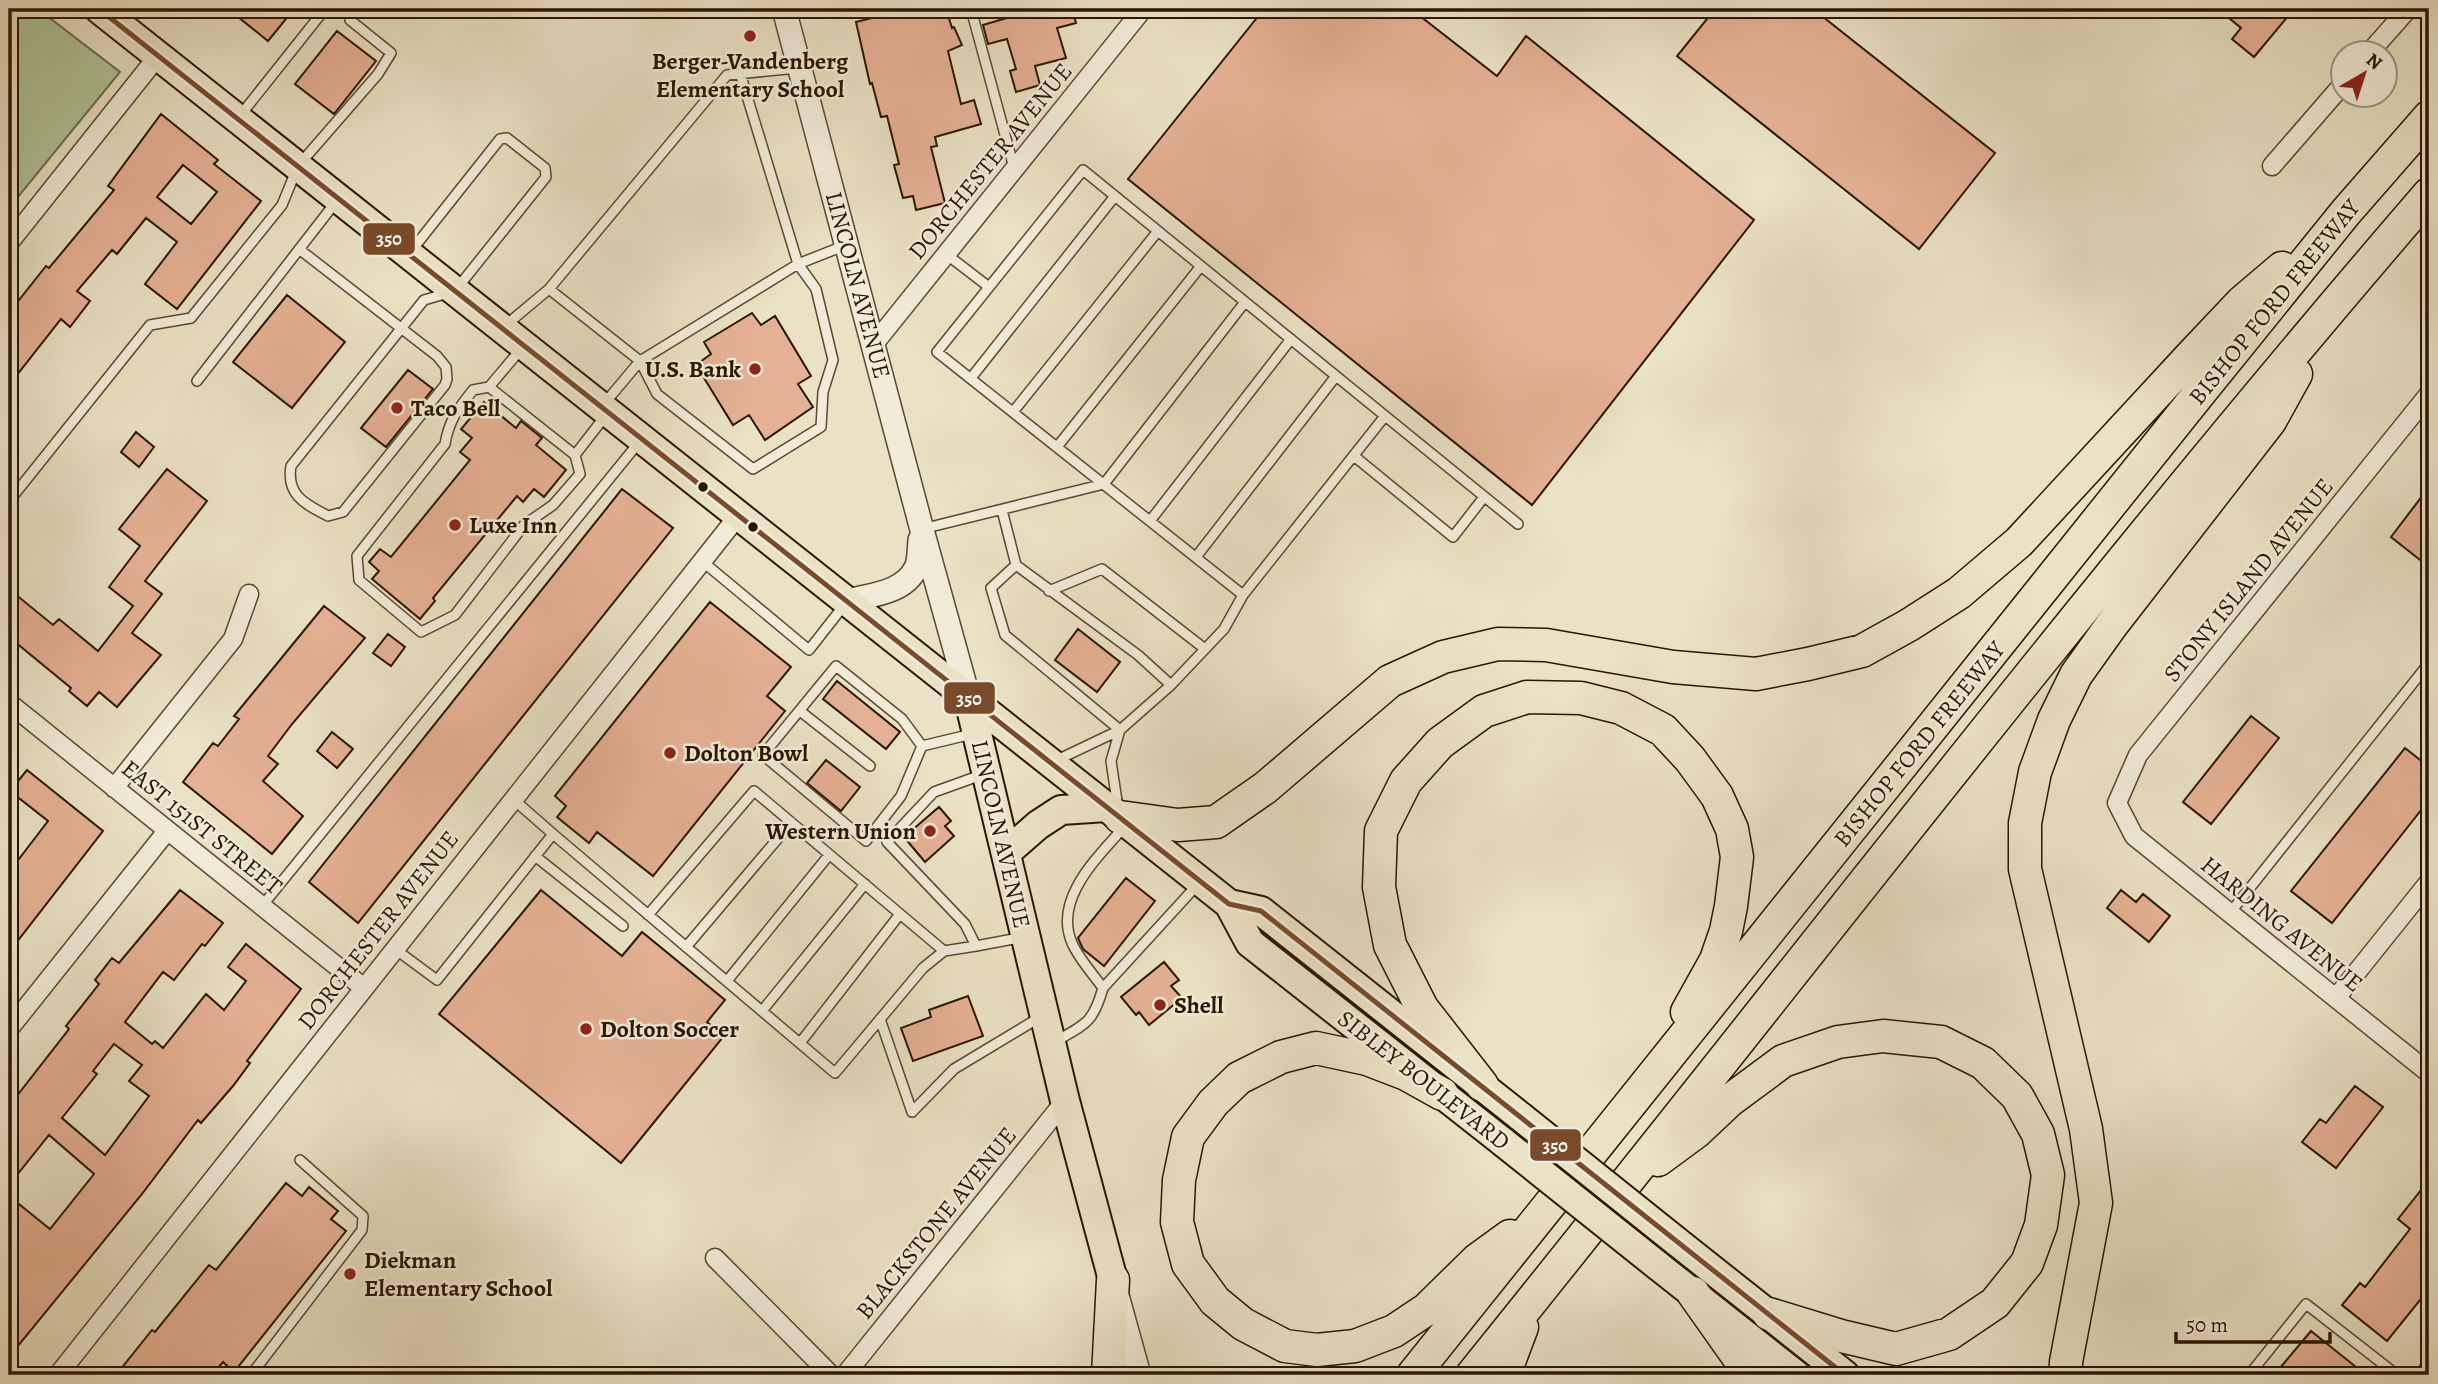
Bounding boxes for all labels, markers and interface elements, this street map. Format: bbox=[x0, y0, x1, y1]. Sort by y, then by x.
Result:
marker: Berger-Vandenberg Elementary School bbox=[742, 28, 758, 44]
north arrow bbox=[2330, 38, 2400, 108]
place label: Berger-Vandenberg Elementary School bbox=[652, 45, 849, 105]
text: N bbox=[2361, 47, 2388, 76]
street label: DORCHESTER AVENUE bbox=[901, 56, 1079, 266]
street label: LINCOLN AVENUE bbox=[818, 188, 898, 382]
street label: BISHOP FORD FREEWAY bbox=[2181, 192, 2368, 412]
line badge: 350 bbox=[362, 222, 416, 256]
text: 350 bbox=[376, 226, 402, 252]
place label: U.S. Bank bbox=[645, 353, 742, 385]
marker: U.S. Bank bbox=[747, 361, 763, 377]
place label: Taco Bell bbox=[411, 392, 501, 424]
marker: Taco Bell bbox=[389, 400, 405, 416]
street label: STONY ISLAND AVENUE bbox=[2156, 471, 2340, 689]
unlabelled marker bbox=[696, 480, 710, 494]
place label: Luxe Inn bbox=[469, 509, 558, 541]
marker: Luxe Inn bbox=[447, 517, 463, 533]
unlabelled marker bbox=[746, 520, 760, 534]
street label: BISHOP FORD FREEWAY bbox=[1826, 634, 2013, 854]
line badge: 350 bbox=[943, 681, 996, 715]
text: 350 bbox=[956, 686, 982, 712]
place label: Dolton Bowl bbox=[684, 737, 809, 769]
street label: LINCOLN AVENUE bbox=[964, 737, 1038, 931]
marker: Dolton Bowl bbox=[662, 745, 678, 761]
street label: EAST 151ST STREET bbox=[115, 752, 289, 902]
place label: Western Union bbox=[764, 815, 917, 847]
marker: Western Union bbox=[922, 823, 938, 839]
street label: DORCHESTER AVENUE bbox=[290, 824, 466, 1036]
street label: HARDING AVENUE bbox=[2194, 849, 2370, 999]
place label: Shell bbox=[1174, 989, 1224, 1021]
marker: Shell bbox=[1152, 997, 1168, 1013]
street label: SIBLEY BOULEVARD bbox=[1331, 1002, 1517, 1158]
place label: Dolton Soccer bbox=[600, 1013, 739, 1045]
marker: Dolton Soccer bbox=[578, 1021, 594, 1037]
street label: BLACKSTONE AVENUE bbox=[848, 1120, 1024, 1326]
line badge: 350 bbox=[1529, 1128, 1582, 1162]
text: 350 bbox=[1542, 1133, 1568, 1159]
place label: Diekman Elementary School bbox=[364, 1244, 553, 1304]
marker: Diekman Elementary School bbox=[342, 1266, 358, 1282]
scale bar bbox=[2176, 1300, 2330, 1344]
text: 50 m bbox=[2186, 1311, 2228, 1339]

